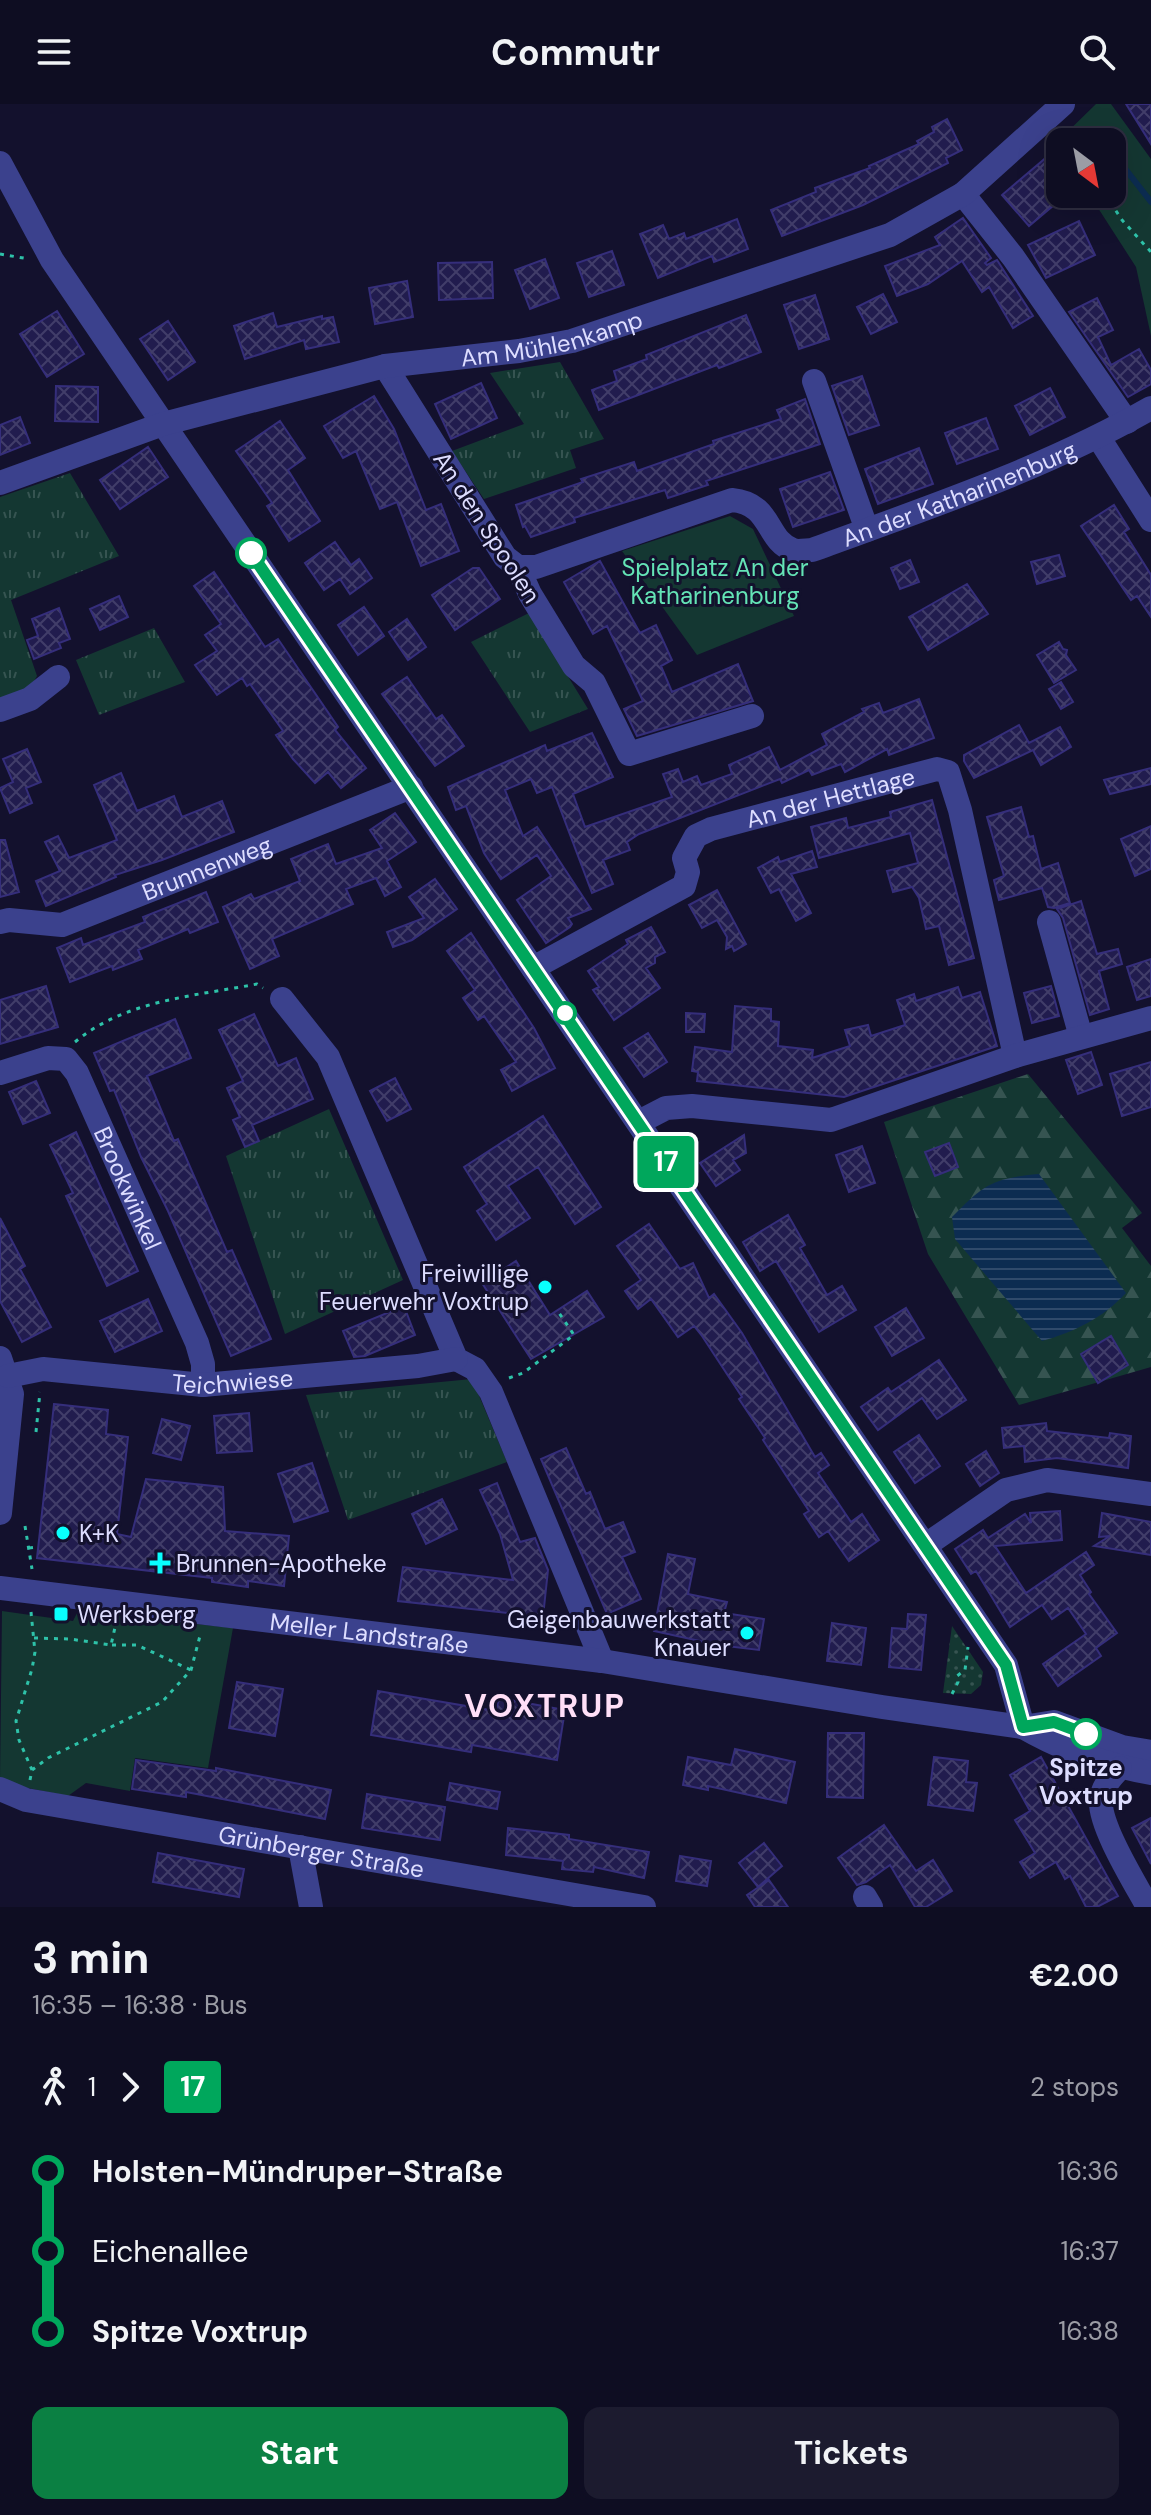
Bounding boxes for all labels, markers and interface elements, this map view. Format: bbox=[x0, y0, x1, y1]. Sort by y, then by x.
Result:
text: Commutr bbox=[491, 29, 660, 76]
icon: menu bbox=[32, 30, 76, 74]
icon: search bbox=[1075, 30, 1119, 74]
north arrow bbox=[1046, 128, 1126, 208]
map controls bbox=[1046, 128, 1126, 208]
street label: Am Mühlenkamp bbox=[459, 303, 646, 373]
street label: An der Katharinenburg bbox=[838, 433, 1081, 553]
street label: An den Spoolen bbox=[426, 445, 548, 609]
unlabelled marker bbox=[236, 538, 266, 568]
park label: Spielplatz An der Katharinenburg bbox=[621, 552, 809, 611]
street label: An der Hettlage bbox=[742, 760, 918, 835]
street label: Brunnenweg bbox=[137, 828, 276, 907]
unlabelled marker bbox=[554, 1002, 576, 1024]
street label: Brookwinkel bbox=[87, 1122, 169, 1254]
line badge: 17 bbox=[630, 1136, 702, 1188]
text: 17 bbox=[653, 1143, 679, 1180]
place label: Freiwillige Feuerwehr Voxtrup bbox=[319, 1258, 529, 1317]
marker: Freiwillige Feuerwehr Voxtrup bbox=[536, 1278, 554, 1296]
street label: Teichwiese bbox=[170, 1362, 294, 1400]
place label: K+K bbox=[79, 1518, 119, 1549]
marker: K+K bbox=[54, 1524, 72, 1542]
place label: Brunnen-Apotheke bbox=[176, 1548, 387, 1579]
marker: Brunnen-Apotheke bbox=[151, 1554, 169, 1572]
place label: Werksberg bbox=[77, 1599, 196, 1630]
place label: Geigenbauwerkstatt Knauer bbox=[507, 1604, 731, 1663]
marker: Werksberg bbox=[52, 1605, 70, 1623]
street label: Meller Landstraße bbox=[268, 1605, 470, 1660]
marker: Geigenbauwerkstatt Knauer bbox=[738, 1624, 756, 1642]
district label: VOXTRUP bbox=[464, 1685, 626, 1727]
marker: Spitze Voxtrup bbox=[1071, 1719, 1101, 1749]
place label: Spitze Voxtrup bbox=[1039, 1752, 1133, 1811]
street label: Grünberger Straße bbox=[216, 1818, 427, 1884]
text: 3 min bbox=[32, 1929, 149, 1987]
text: €2.00 bbox=[1029, 1956, 1119, 1995]
text: 16:35 – 16:38 · Bus bbox=[32, 1988, 248, 2022]
icon: walk bbox=[32, 2065, 76, 2109]
icon: forward bbox=[108, 2065, 152, 2109]
text: 17 bbox=[180, 2068, 205, 2105]
text: 1 bbox=[88, 2070, 96, 2104]
text: 2 stops bbox=[1030, 2070, 1119, 2104]
text: Holsten-Mündruper-Straße bbox=[92, 2152, 503, 2191]
text: 16:36 bbox=[1058, 2154, 1119, 2188]
text: Eichenallee bbox=[92, 2232, 249, 2271]
text: 16:37 bbox=[1060, 2234, 1119, 2268]
text: Spitze Voxtrup bbox=[92, 2312, 308, 2351]
text: 16:38 bbox=[1058, 2314, 1119, 2348]
button: Start bbox=[32, 2407, 568, 2499]
button: Tickets bbox=[584, 2407, 1119, 2499]

